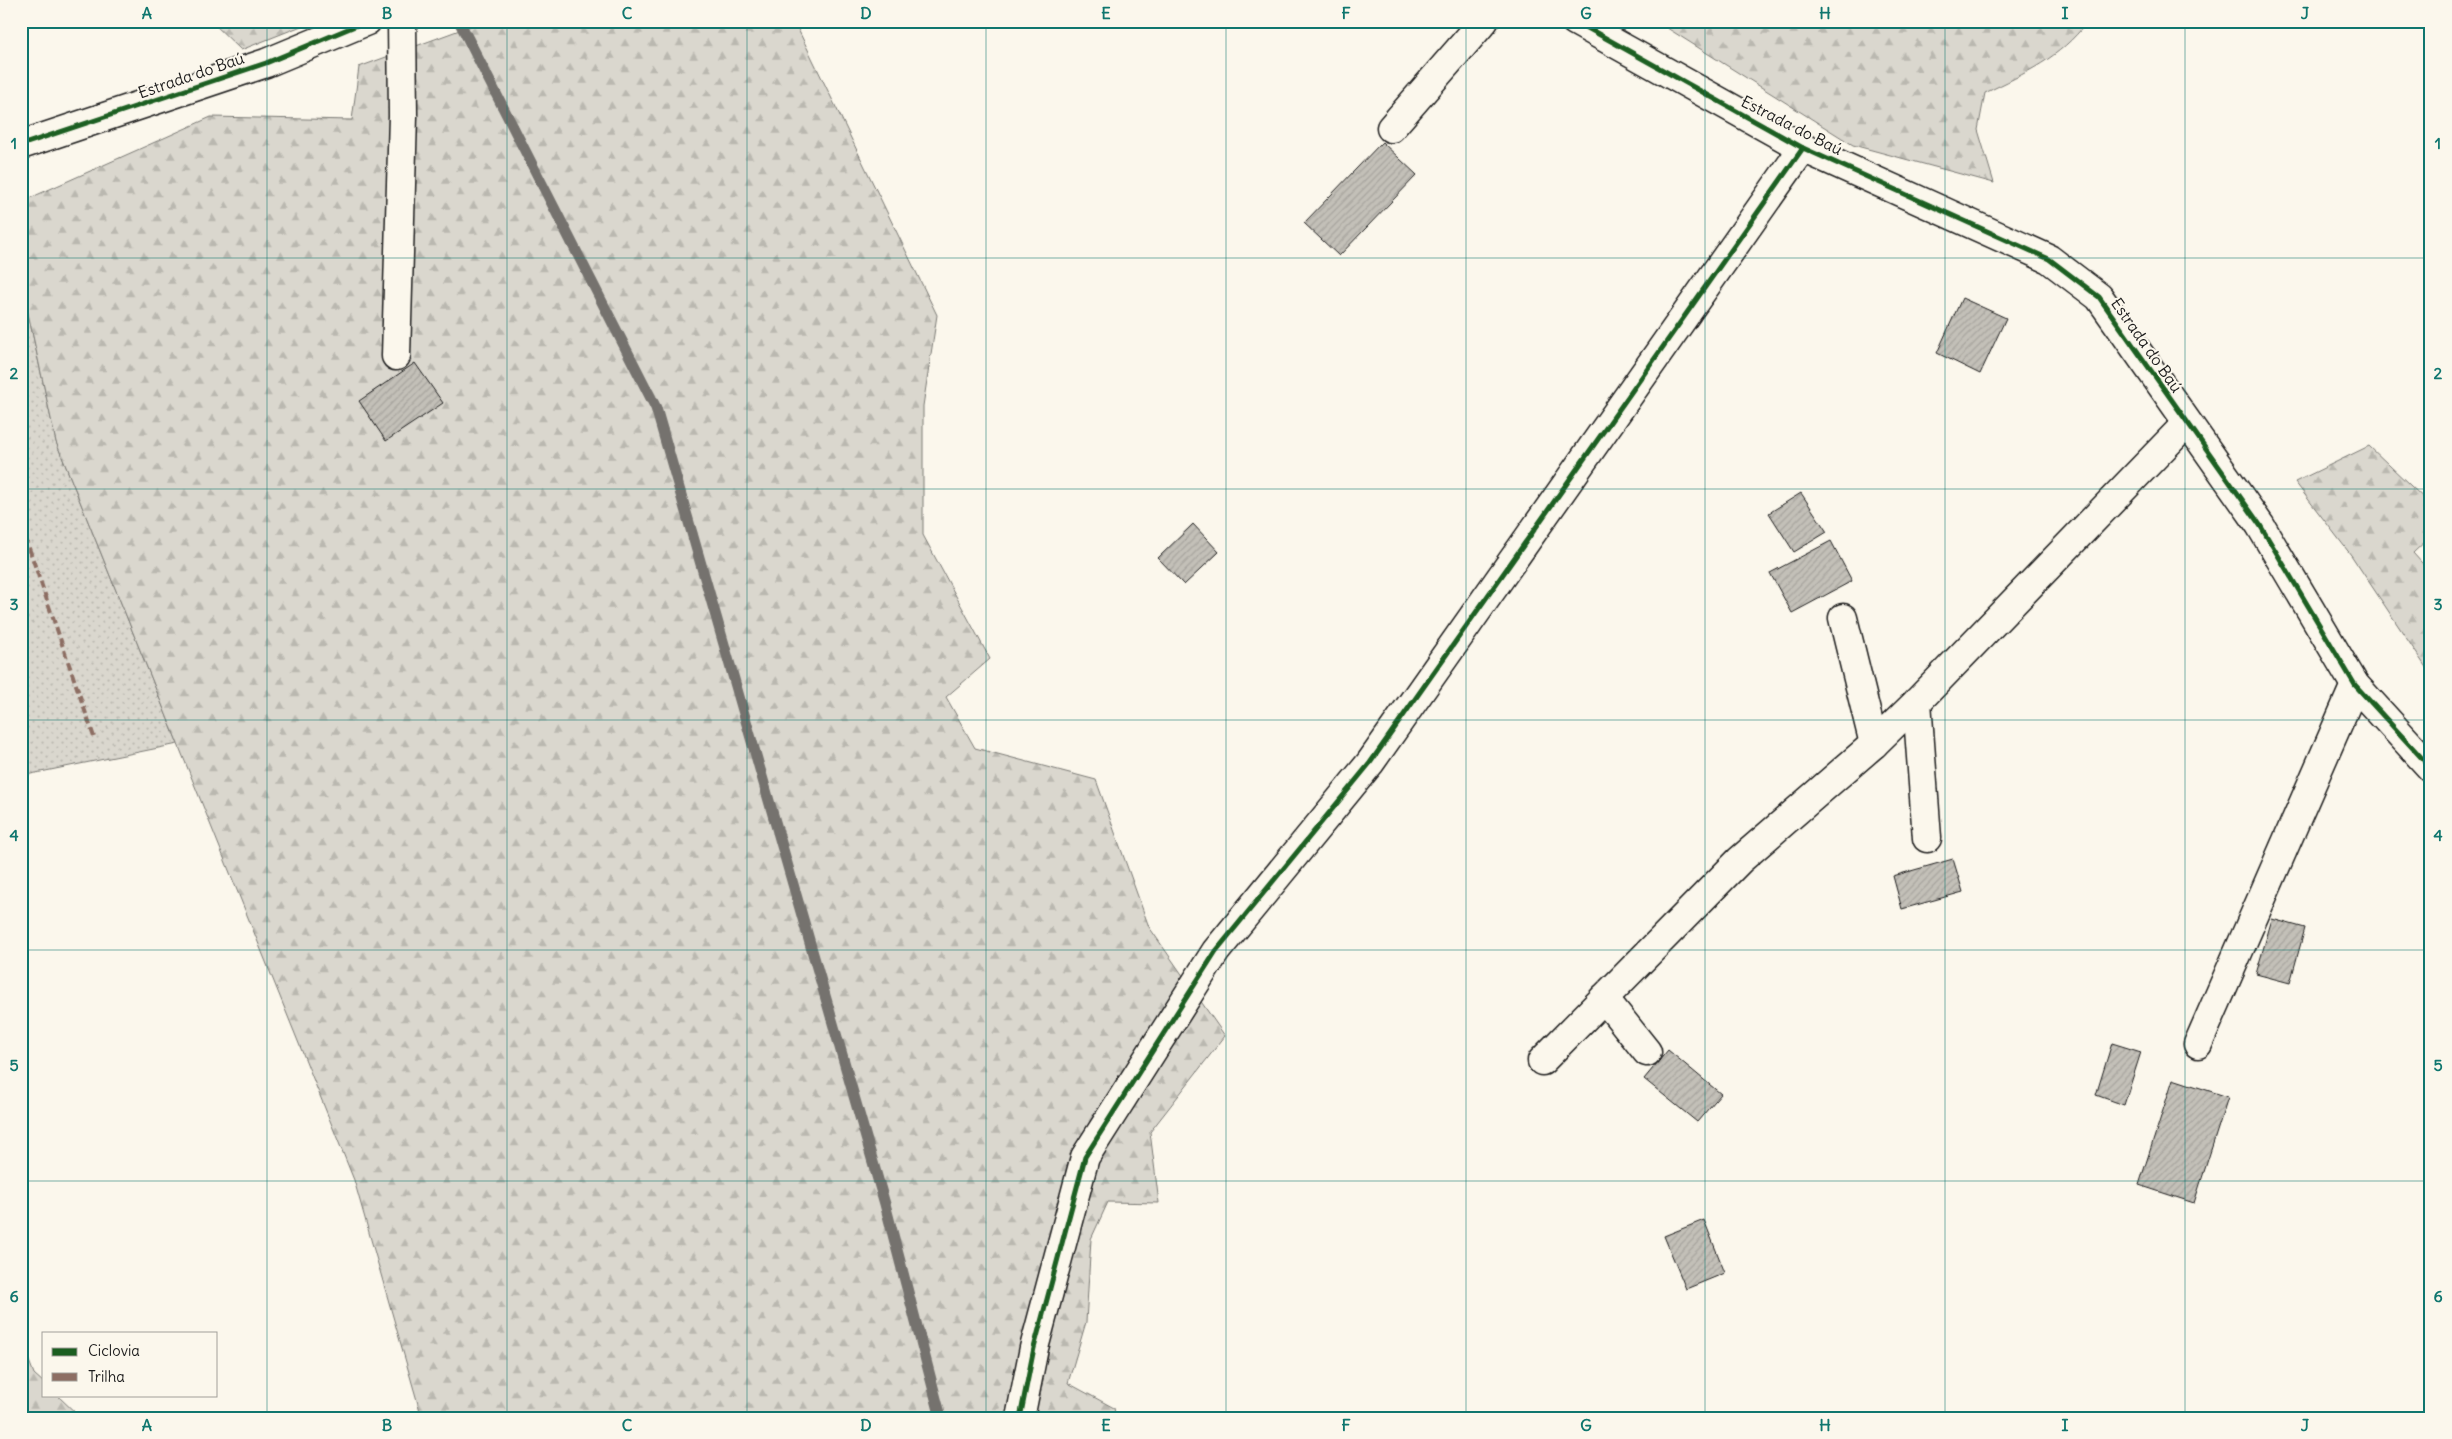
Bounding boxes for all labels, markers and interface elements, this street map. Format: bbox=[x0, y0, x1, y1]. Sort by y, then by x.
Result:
text: A bbox=[142, 3, 152, 23]
text: B bbox=[382, 3, 393, 23]
text: C bbox=[622, 3, 633, 23]
text: D bbox=[860, 3, 872, 23]
text: E bbox=[1101, 3, 1111, 23]
text: F bbox=[1341, 3, 1351, 23]
text: G bbox=[1580, 3, 1592, 23]
text: H bbox=[1819, 3, 1831, 23]
text: I bbox=[2062, 3, 2069, 23]
text: J bbox=[2301, 3, 2310, 23]
street label: Estrada do Baú bbox=[135, 47, 247, 103]
street label: Estrada do Baú bbox=[1738, 91, 1846, 159]
text: 1 bbox=[11, 133, 17, 153]
text: 1 bbox=[2435, 133, 2441, 153]
street label: Estrada do Baú bbox=[2107, 294, 2187, 396]
text: 2 bbox=[10, 363, 19, 383]
text: 2 bbox=[2434, 363, 2443, 383]
text: 3 bbox=[9, 594, 19, 614]
text: 3 bbox=[2433, 594, 2443, 614]
text: 4 bbox=[9, 825, 19, 845]
text: 4 bbox=[2433, 825, 2443, 845]
text: 5 bbox=[9, 1055, 19, 1075]
text: 5 bbox=[2433, 1055, 2443, 1075]
text: 6 bbox=[9, 1286, 19, 1306]
text: 6 bbox=[2433, 1286, 2443, 1306]
legend bbox=[42, 1332, 218, 1396]
text: Ciclovia bbox=[88, 1341, 140, 1360]
text: Trilha bbox=[88, 1367, 125, 1386]
text: A bbox=[142, 1415, 152, 1435]
text: B bbox=[382, 1415, 393, 1435]
text: C bbox=[622, 1415, 633, 1435]
text: D bbox=[860, 1415, 872, 1435]
text: E bbox=[1101, 1415, 1111, 1435]
text: F bbox=[1341, 1415, 1351, 1435]
text: G bbox=[1580, 1415, 1592, 1435]
text: H bbox=[1819, 1415, 1831, 1435]
text: I bbox=[2062, 1415, 2069, 1435]
text: J bbox=[2301, 1415, 2310, 1435]

